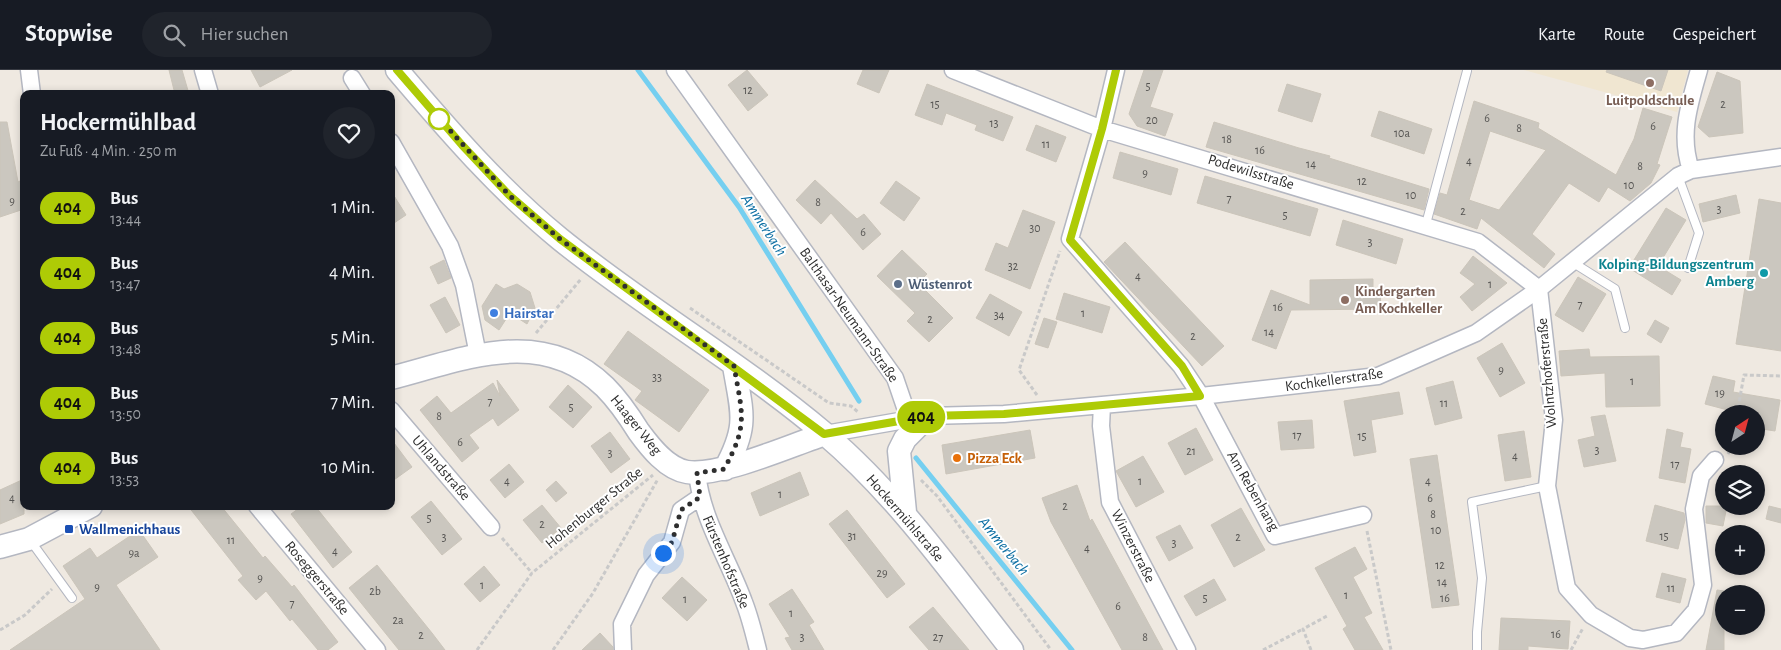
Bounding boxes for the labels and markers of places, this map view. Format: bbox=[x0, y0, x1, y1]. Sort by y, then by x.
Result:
marker: Luitpoldschule bbox=[1644, 77, 1656, 89]
place label: Luitpoldschule bbox=[1606, 93, 1694, 108]
unlabelled marker bbox=[428, 108, 450, 130]
place label: Kolping-Bildungszentrum Amberg bbox=[1598, 257, 1754, 289]
marker: Kolping-Bildungszentrum Amberg bbox=[1758, 267, 1770, 279]
place label: Wüstenrot bbox=[908, 277, 972, 292]
marker: Wüstenrot bbox=[892, 278, 904, 290]
place label: Kindergarten Am Kochkeller bbox=[1355, 284, 1443, 316]
marker: Kindergarten Am Kochkeller bbox=[1339, 294, 1351, 306]
place label: Hairstar bbox=[504, 306, 555, 321]
marker: Hairstar bbox=[488, 307, 500, 319]
place label: Pizza Eck bbox=[967, 451, 1022, 466]
marker: Pizza Eck bbox=[951, 452, 963, 464]
place label: Wallmenichhaus bbox=[79, 522, 181, 537]
marker: Wallmenichhaus bbox=[63, 523, 75, 535]

